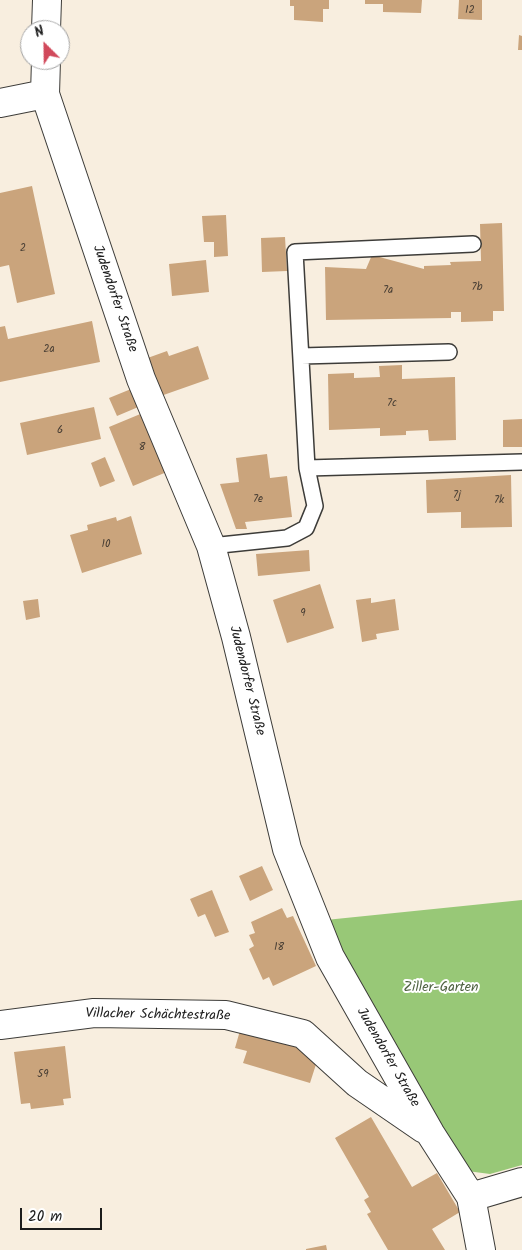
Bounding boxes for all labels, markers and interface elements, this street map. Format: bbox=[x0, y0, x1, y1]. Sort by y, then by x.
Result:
house number: 12 bbox=[465, 4, 475, 18]
north arrow bbox=[20, 20, 70, 70]
text: N bbox=[31, 20, 48, 44]
house number: 2 bbox=[20, 242, 26, 256]
street label: Judendorfer Straße bbox=[88, 243, 140, 355]
house number: 7b bbox=[472, 281, 482, 295]
house number: 7a bbox=[383, 284, 393, 298]
house number: 2a bbox=[43, 343, 55, 357]
house number: 7c bbox=[387, 397, 397, 411]
house number: 6 bbox=[57, 424, 63, 438]
house number: 8 bbox=[139, 441, 145, 455]
house number: 7j bbox=[453, 489, 461, 503]
house number: 7e bbox=[253, 493, 263, 507]
house number: 7k bbox=[494, 494, 504, 508]
house number: 10 bbox=[102, 538, 110, 552]
house number: 9 bbox=[300, 607, 306, 621]
street label: Judendorfer Straße bbox=[224, 624, 268, 738]
house number: 18 bbox=[274, 941, 284, 955]
park label: Ziller-Garten bbox=[403, 981, 479, 997]
street label: Judendorfer Straße bbox=[352, 1005, 422, 1111]
street label: Villacher Schächtestraße bbox=[85, 1006, 231, 1026]
house number: 59 bbox=[37, 1068, 49, 1082]
scale bar bbox=[22, 1198, 105, 1230]
text: 20 m bbox=[28, 1205, 62, 1229]

